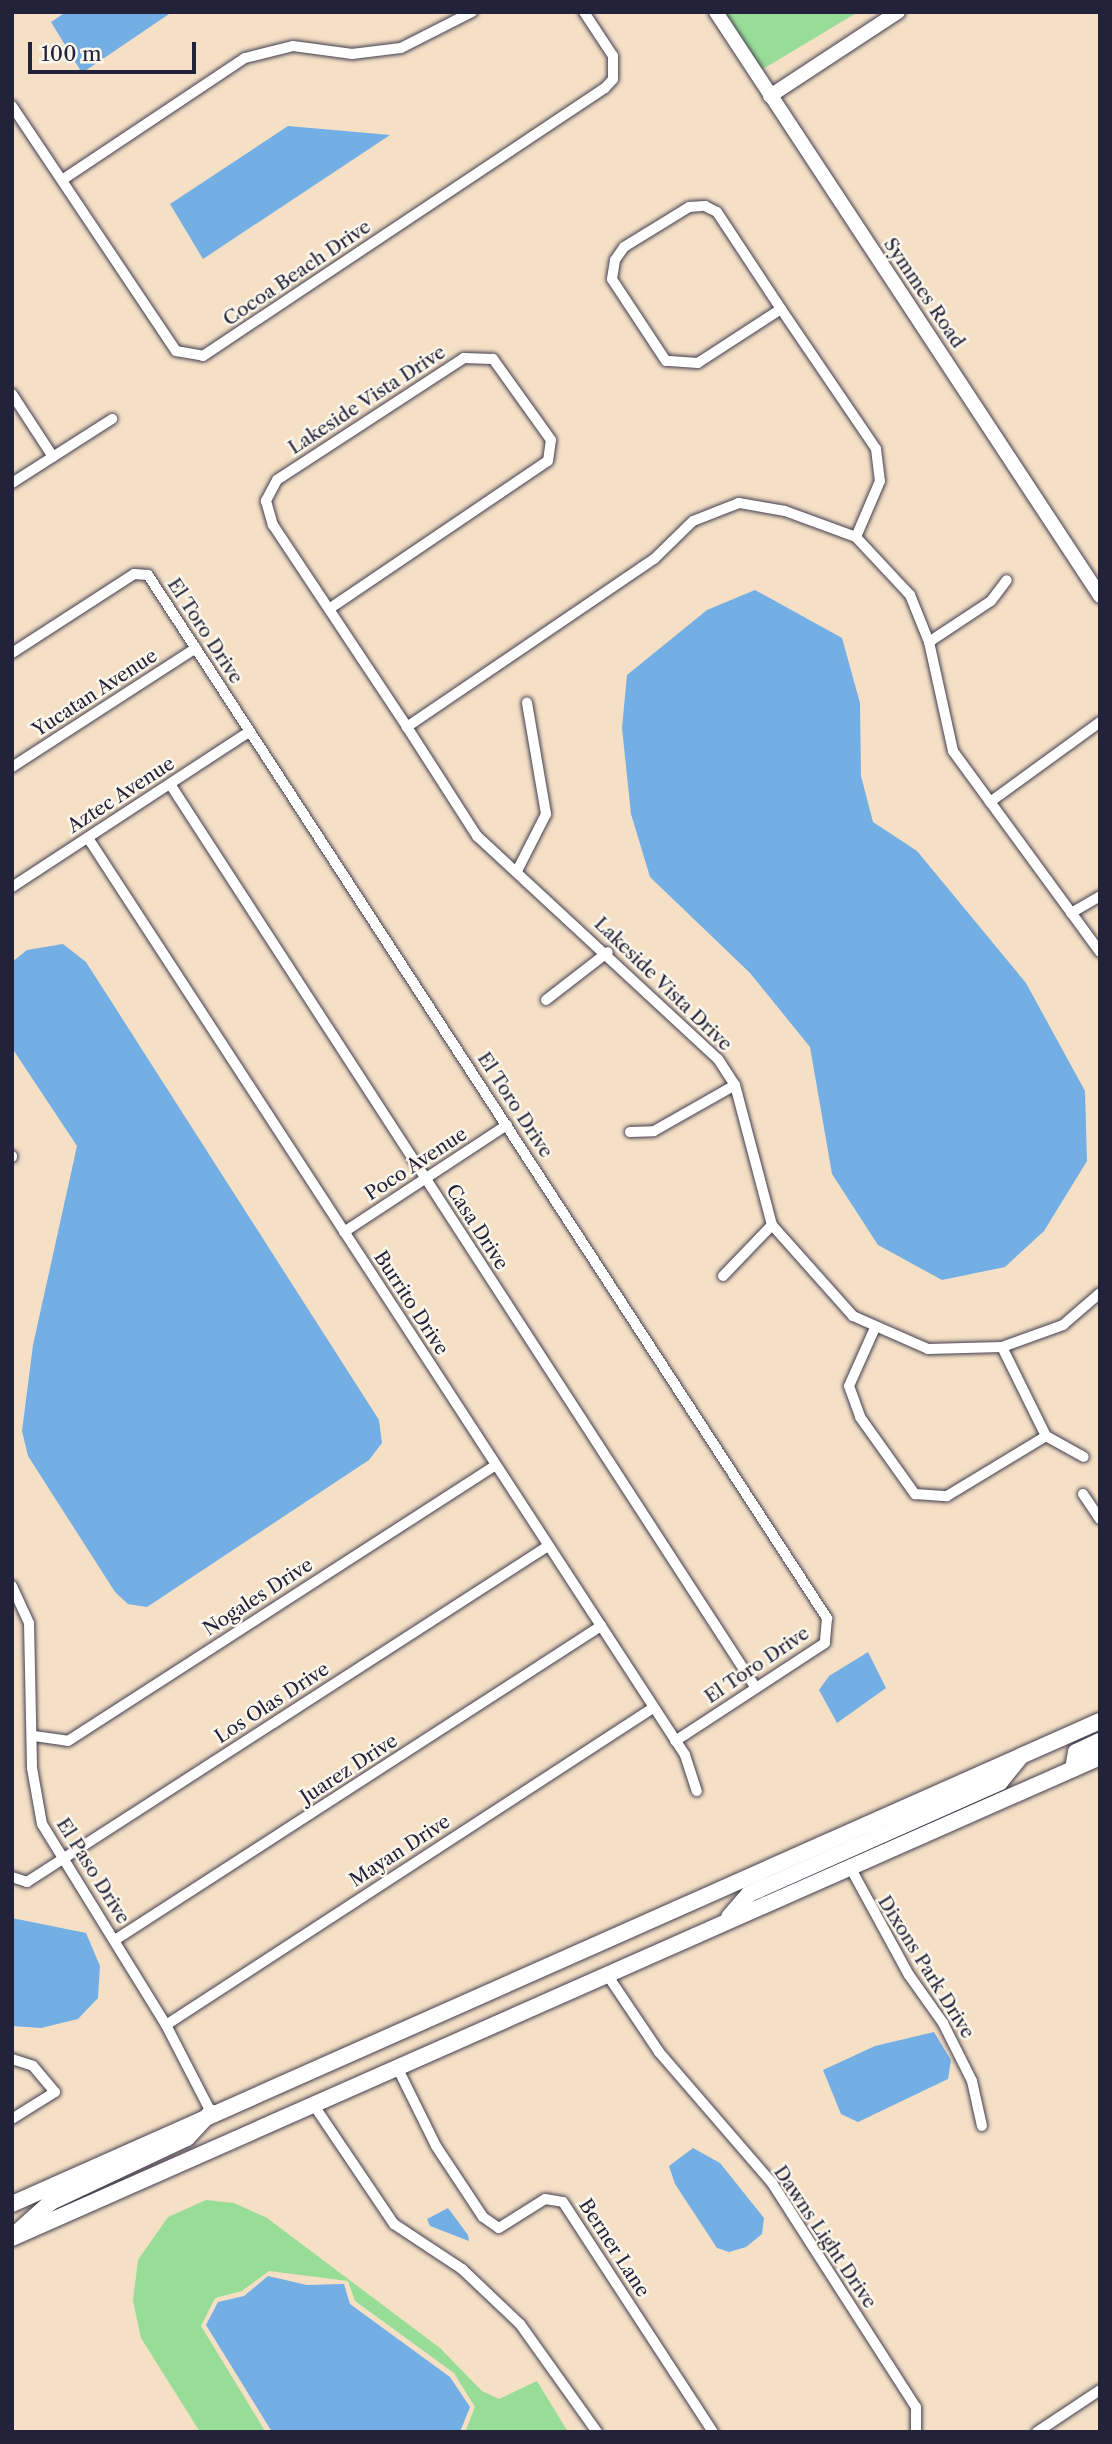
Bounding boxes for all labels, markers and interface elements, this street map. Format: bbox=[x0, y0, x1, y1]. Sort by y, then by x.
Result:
scale bar bbox=[32, 28, 200, 72]
text: 100 m bbox=[41, 41, 102, 66]
street label: Cocoa Beach Drive bbox=[219, 215, 375, 331]
street label: Symmes Road bbox=[879, 234, 969, 352]
street label: Lakeside Vista Drive bbox=[284, 340, 450, 460]
street label: El Toro Drive bbox=[162, 574, 248, 688]
street label: Yucatan Avenue bbox=[28, 644, 162, 742]
street label: Aztec Avenue bbox=[63, 752, 179, 838]
street label: Lakeside Vista Drive bbox=[589, 912, 737, 1056]
street label: El Toro Drive bbox=[472, 1048, 558, 1162]
street label: Poco Avenue bbox=[360, 1122, 472, 1206]
street label: Casa Drive bbox=[441, 1180, 513, 1274]
street label: Burrito Drive bbox=[369, 1247, 453, 1359]
street label: Nogales Drive bbox=[199, 1553, 317, 1641]
street label: El Toro Drive bbox=[700, 1622, 814, 1708]
street label: Los Olas Drive bbox=[211, 1658, 333, 1748]
street label: Juarez Drive bbox=[296, 1729, 402, 1809]
street label: Mayan Drive bbox=[346, 1810, 454, 1892]
street label: El Paso Drive bbox=[51, 1814, 135, 1928]
street label: Dixons Park Drive bbox=[873, 1891, 979, 2043]
street label: Dawns Light Drive bbox=[769, 2161, 881, 2313]
street label: Berner Lane bbox=[574, 2195, 654, 2301]

